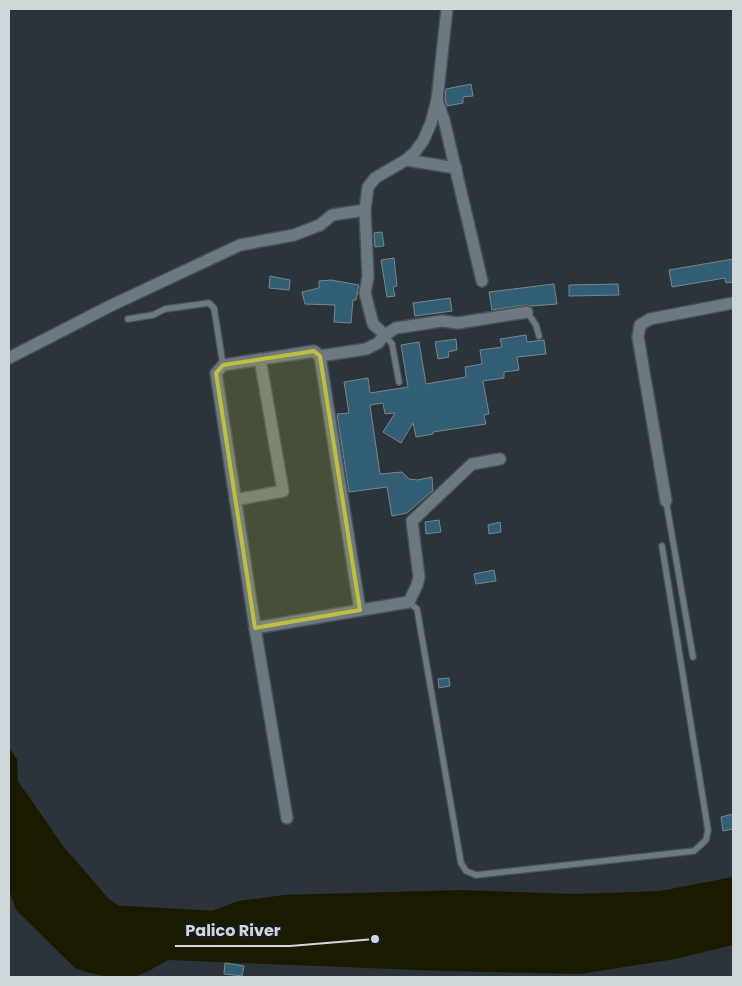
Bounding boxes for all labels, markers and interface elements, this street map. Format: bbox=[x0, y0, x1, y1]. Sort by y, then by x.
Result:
callout: Palico River bbox=[175, 915, 290, 946]
text: Palico River bbox=[185, 919, 281, 942]

